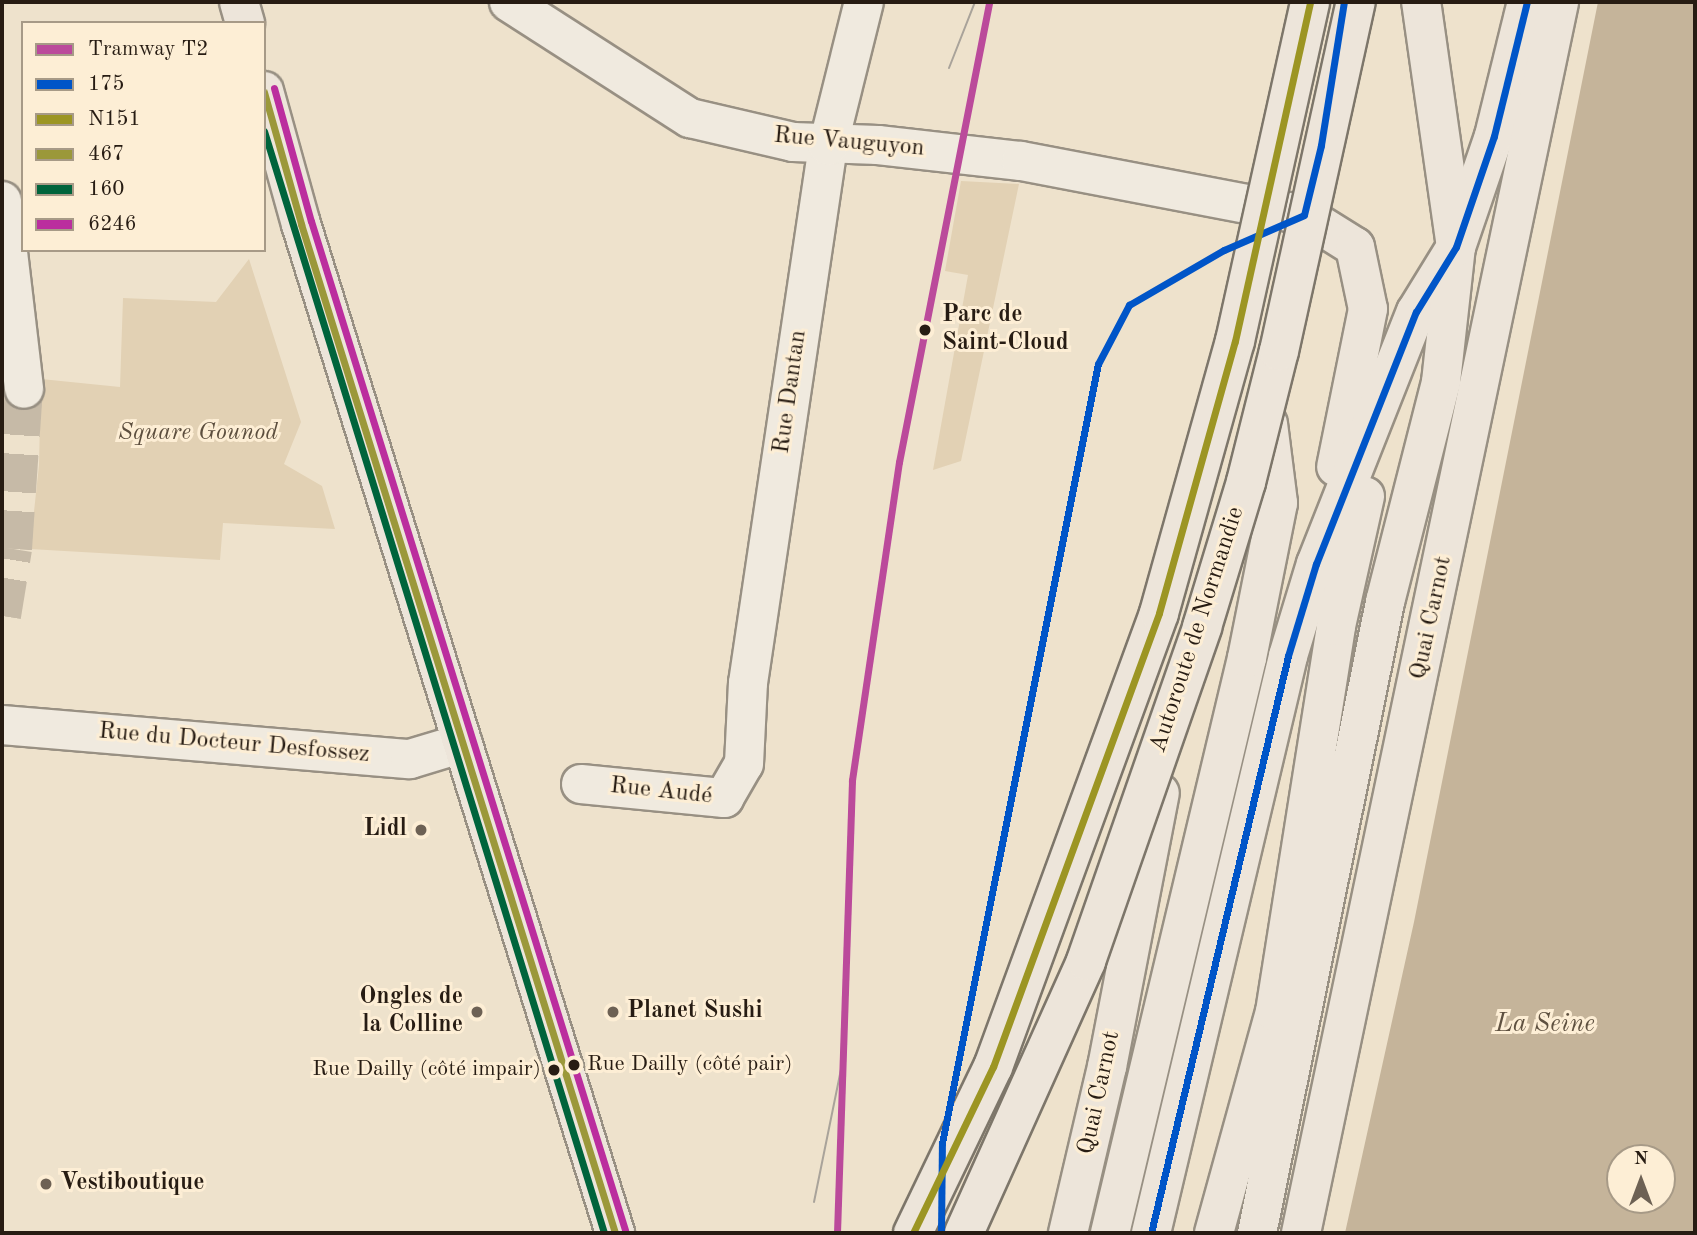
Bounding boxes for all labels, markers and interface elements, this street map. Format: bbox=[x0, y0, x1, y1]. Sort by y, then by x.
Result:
legend bbox=[21, 21, 266, 252]
text: Tramway T2 bbox=[88, 39, 209, 60]
text: 175 bbox=[88, 74, 125, 95]
text: N151 bbox=[88, 109, 141, 130]
street label: Rue Vauguyon bbox=[772, 122, 926, 164]
text: 467 bbox=[88, 144, 125, 165]
text: 160 bbox=[88, 179, 125, 200]
text: 6246 bbox=[88, 214, 137, 235]
place label: Parc de Saint-Cloud bbox=[942, 302, 1069, 358]
marker: Parc de Saint-Cloud bbox=[914, 319, 936, 341]
street label: Rue Dantan bbox=[768, 328, 814, 456]
park label: Square Gounod bbox=[118, 420, 278, 448]
street label: Autoroute de Normandie bbox=[1145, 504, 1251, 756]
street label: Quai Carnot bbox=[1405, 554, 1459, 682]
street label: Rue du Docteur Desfossez bbox=[97, 718, 371, 770]
street label: Rue Audé bbox=[609, 772, 713, 812]
place label: Lidl bbox=[364, 816, 407, 844]
marker: Lidl bbox=[413, 822, 429, 838]
place label: Ongles de la Colline bbox=[359, 984, 463, 1040]
place label: Planet Sushi bbox=[627, 998, 763, 1026]
marker: Ongles de la Colline bbox=[469, 1004, 485, 1020]
marker: Planet Sushi bbox=[605, 1004, 621, 1020]
water label: La Seine bbox=[1495, 1009, 1595, 1041]
street label: Quai Carnot bbox=[1073, 1029, 1127, 1157]
place label: Rue Dailly (côté pair) bbox=[587, 1052, 792, 1078]
place label: Rue Dailly (côté impair) bbox=[312, 1057, 541, 1083]
marker: Rue Dailly (côté pair) bbox=[567, 1058, 581, 1072]
marker: Rue Dailly (côté impair) bbox=[547, 1063, 561, 1077]
north arrow bbox=[1606, 1144, 1676, 1214]
text: N bbox=[1634, 1150, 1648, 1169]
place label: Vestiboutique bbox=[60, 1170, 205, 1198]
marker: Vestiboutique bbox=[38, 1176, 54, 1192]

